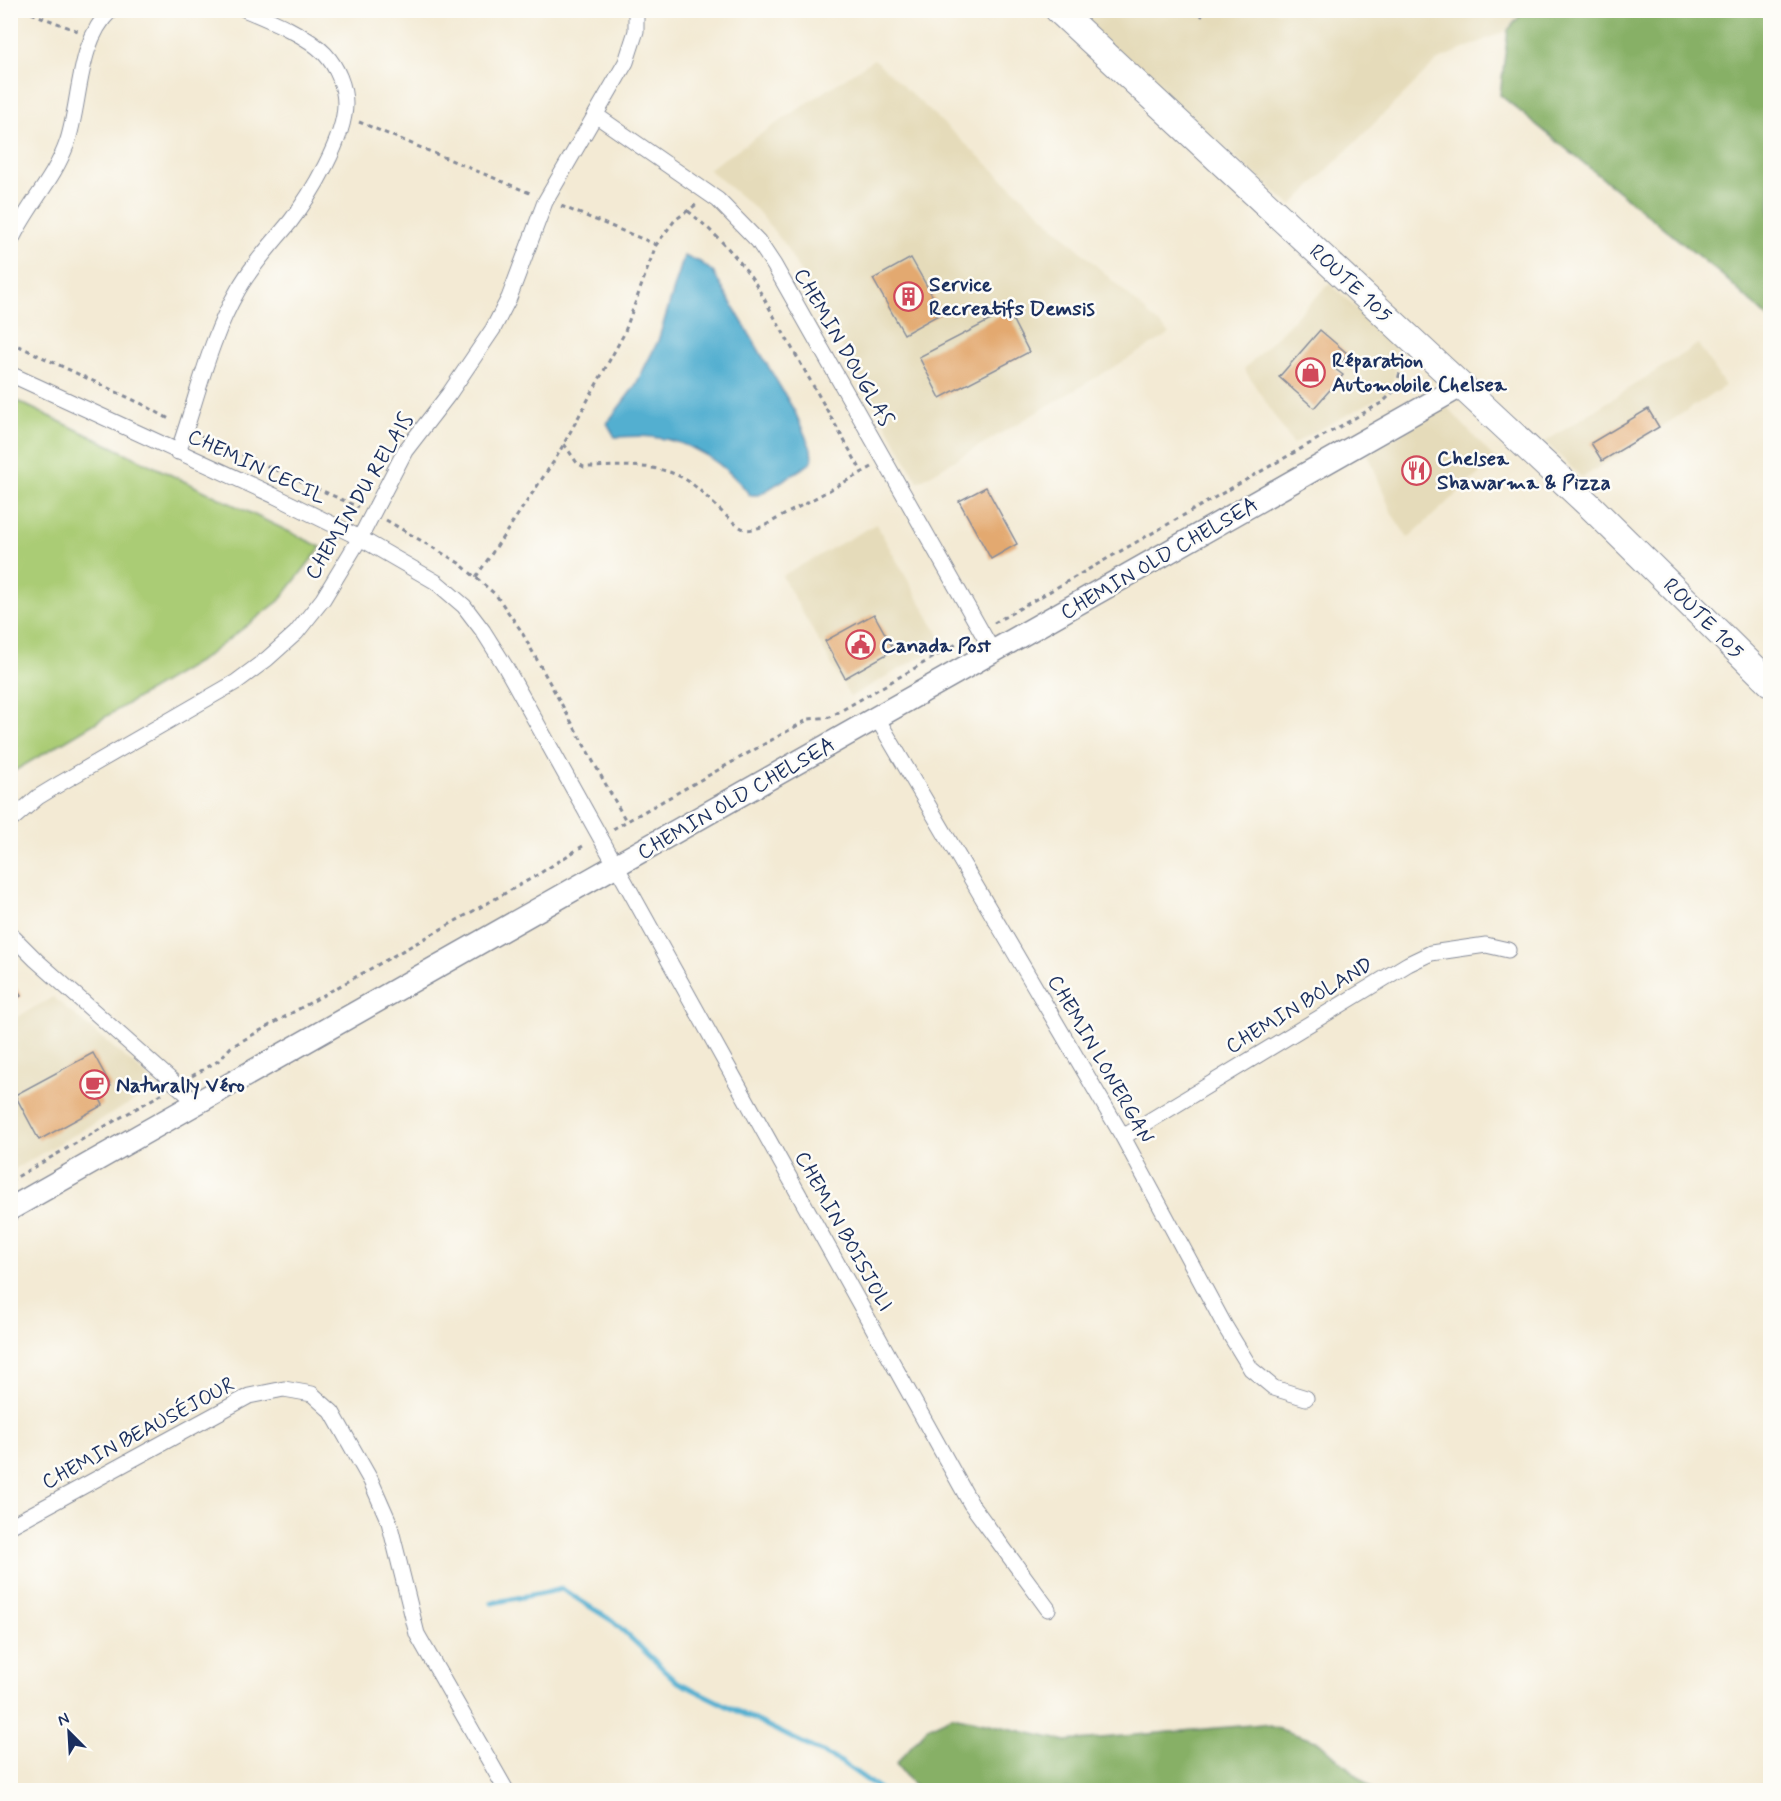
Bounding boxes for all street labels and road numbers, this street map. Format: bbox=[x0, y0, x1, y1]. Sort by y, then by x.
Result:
street label: ROUTE 105 bbox=[1303, 238, 1398, 329]
street label: CHEMIN DOUGLAS bbox=[786, 263, 900, 432]
street label: CHEMIN DU RELAIS bbox=[299, 408, 421, 585]
street label: CHEMIN CECIL bbox=[183, 423, 330, 511]
street label: CHEMIN OLD CHELSEA bbox=[1055, 491, 1264, 627]
street label: ROUTE 105 bbox=[1657, 572, 1750, 665]
street label: CHEMIN OLD CHELSEA bbox=[632, 731, 841, 867]
street label: CHEMIN BOLAND bbox=[1221, 951, 1378, 1061]
street label: CHEMIN LONERGAN bbox=[1040, 970, 1160, 1149]
street label: CHEMIN BOISJOLI bbox=[787, 1146, 899, 1317]
street label: CHEMIN BEAUSÉJOUR bbox=[37, 1371, 240, 1497]

